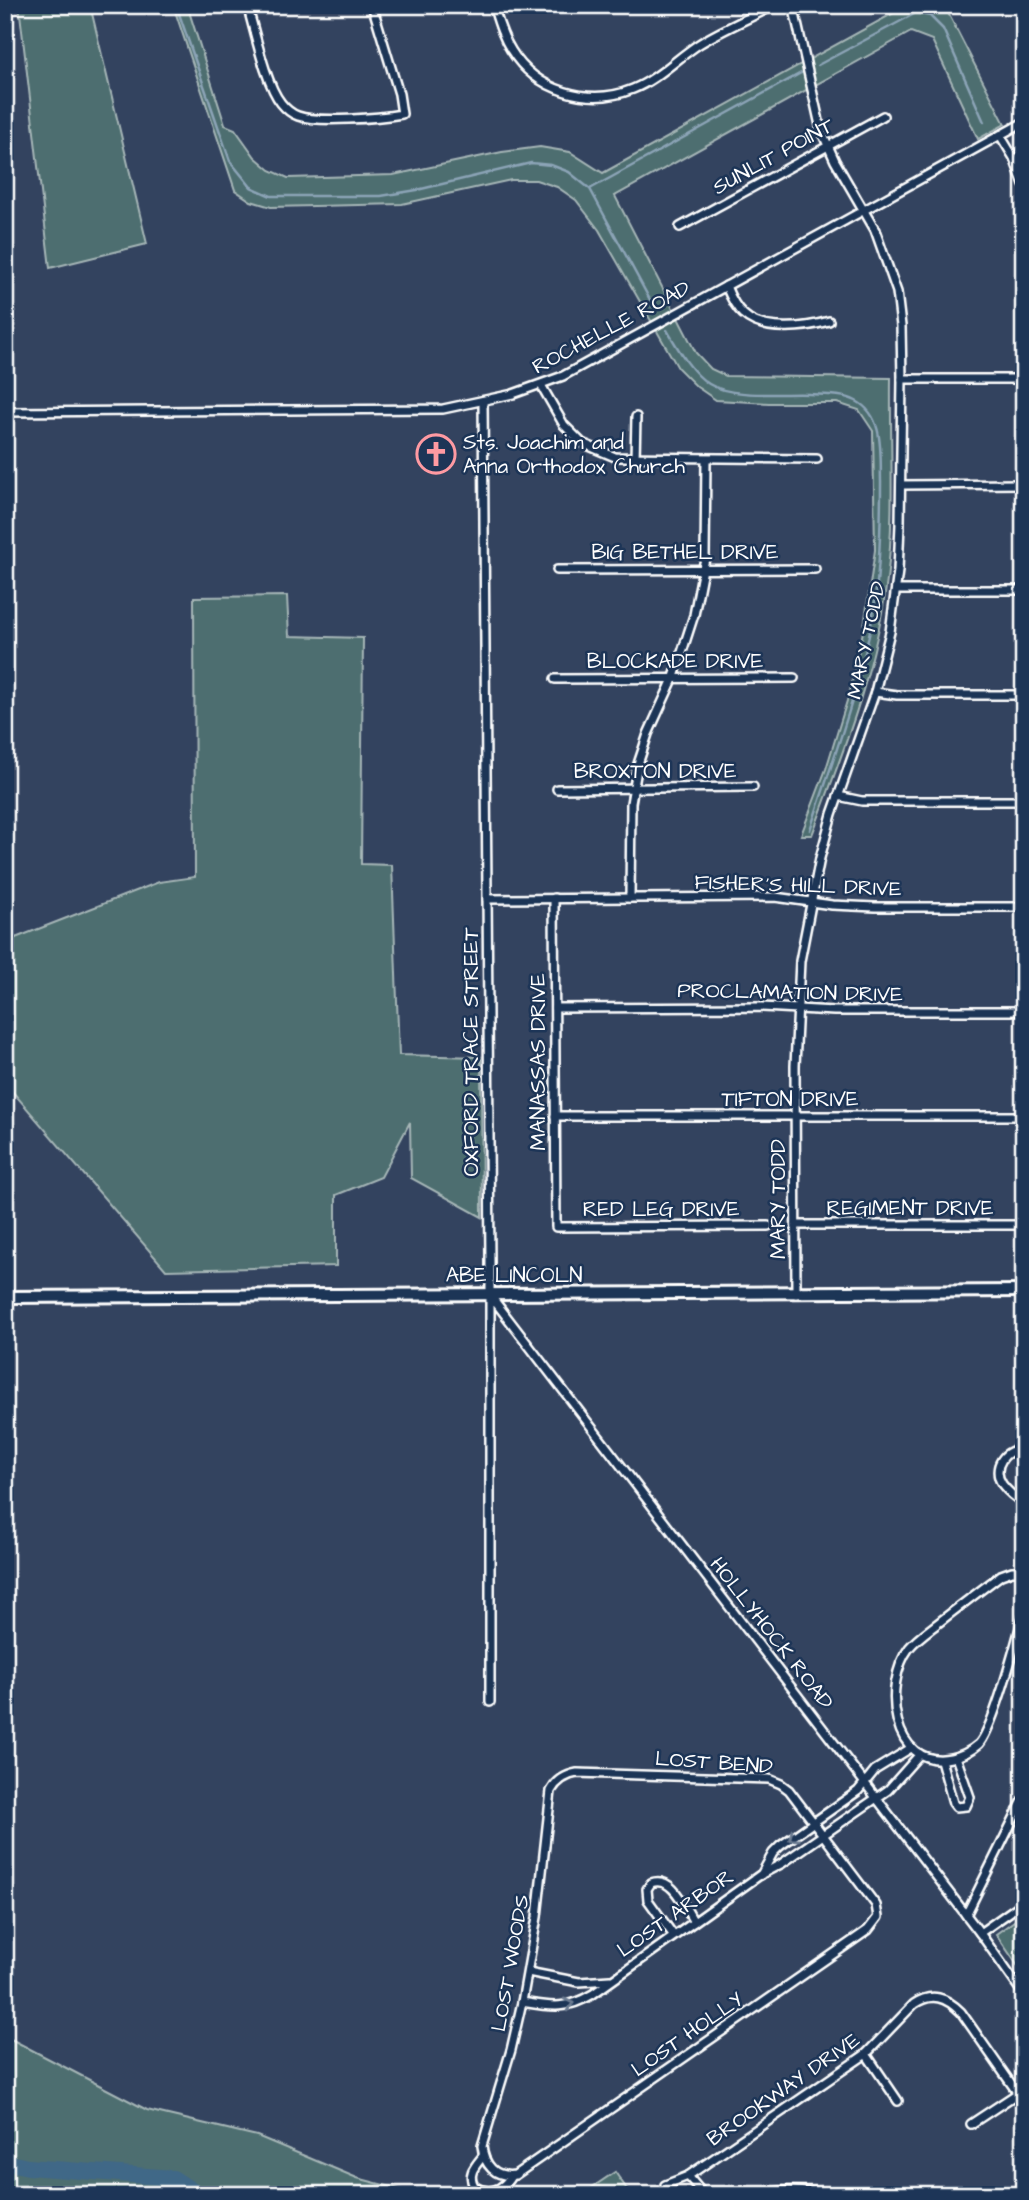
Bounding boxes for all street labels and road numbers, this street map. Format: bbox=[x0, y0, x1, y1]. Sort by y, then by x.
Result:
street label: SUNLIT POINT bbox=[707, 111, 840, 202]
street label: ROCHELLE ROAD bbox=[527, 273, 696, 381]
street label: BIG BETHEL DRIVE bbox=[592, 538, 779, 567]
street label: MARY TODD bbox=[840, 578, 893, 702]
street label: BLOCKADE DRIVE bbox=[587, 647, 764, 676]
street label: BROXTON DRIVE bbox=[574, 757, 737, 786]
street label: FISHER'S HILL DRIVE bbox=[694, 867, 903, 904]
street label: OXFORD TRACE STREET bbox=[457, 927, 486, 1176]
street label: MANASSAS DRIVE bbox=[524, 973, 553, 1151]
street label: PROCLAMATION DRIVE bbox=[677, 976, 903, 1009]
street label: TIFTON DRIVE bbox=[722, 1085, 859, 1114]
street label: MARY TODD bbox=[764, 1139, 793, 1259]
street label: REGIMENT DRIVE bbox=[827, 1194, 994, 1223]
street label: RED LEG DRIVE bbox=[583, 1195, 740, 1224]
street label: ABE LINCOLN bbox=[446, 1261, 582, 1290]
street label: HOLLYHOCK ROAD bbox=[703, 1551, 841, 1716]
street label: LOST BEND bbox=[654, 1744, 774, 1781]
street label: LOST ARBOR bbox=[611, 1863, 739, 1964]
street label: LOST WOODS bbox=[484, 1892, 537, 2034]
street label: LOST HOLLY bbox=[625, 1985, 749, 2084]
street label: BROOKWAY DRIVE bbox=[701, 2025, 866, 2153]

